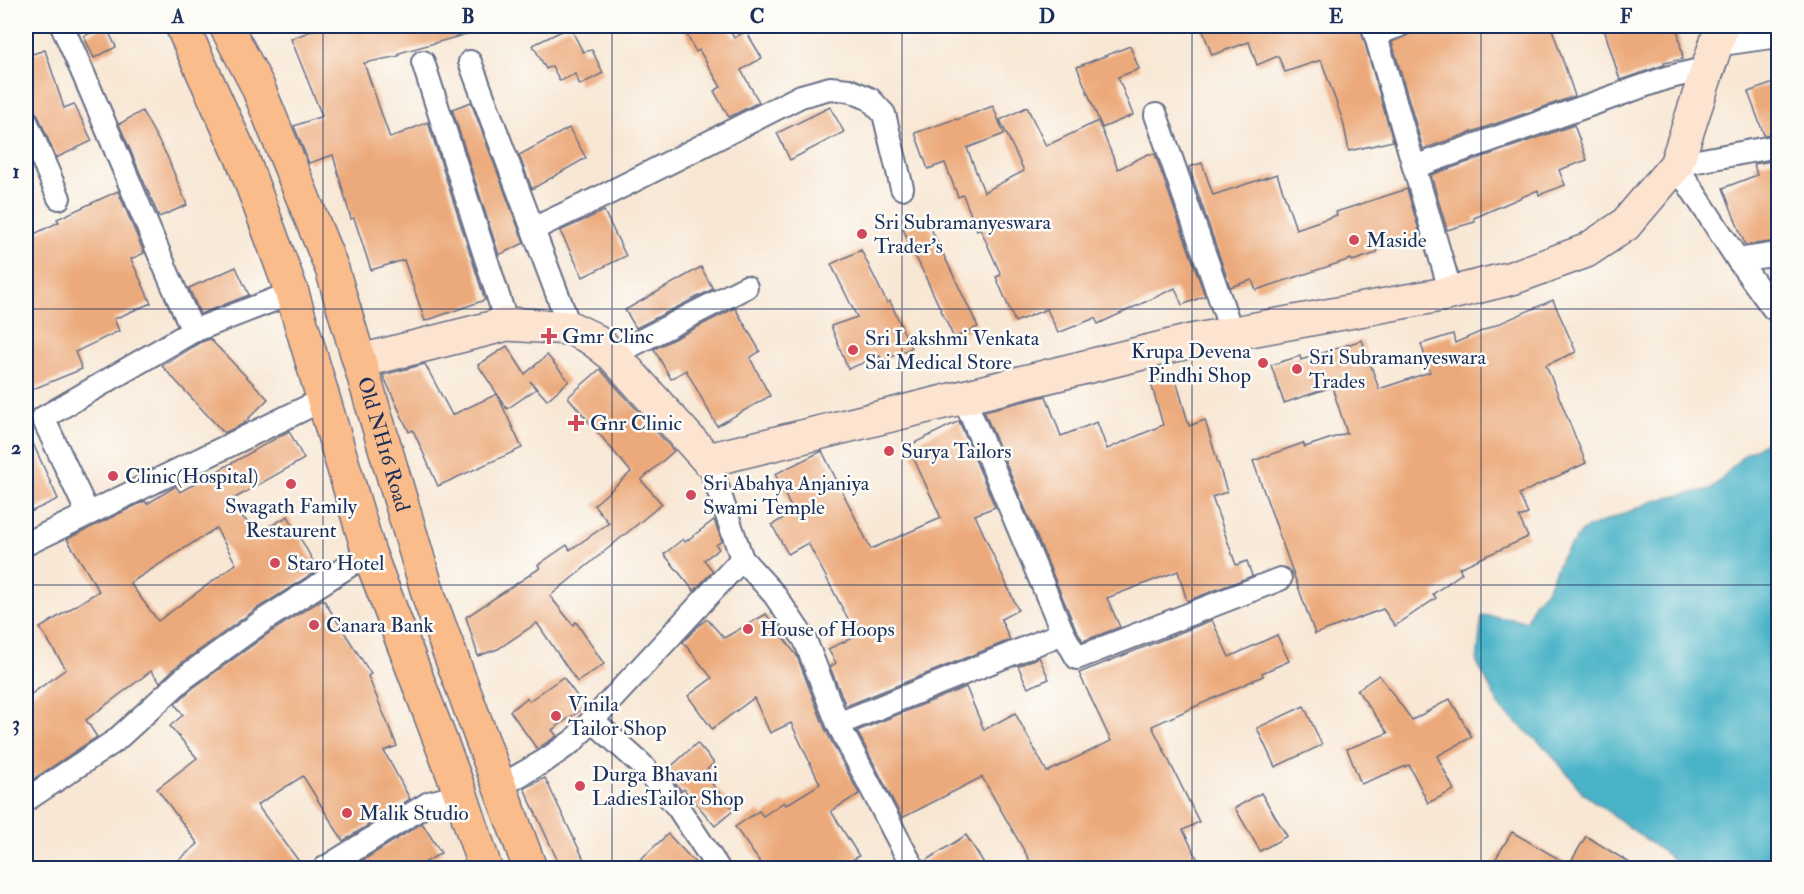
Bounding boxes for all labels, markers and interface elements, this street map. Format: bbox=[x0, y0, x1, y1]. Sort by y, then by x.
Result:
text: A bbox=[171, 4, 185, 29]
text: B bbox=[461, 4, 475, 29]
text: C bbox=[750, 4, 764, 29]
text: D bbox=[1039, 4, 1055, 29]
text: E bbox=[1329, 4, 1344, 29]
text: F bbox=[1620, 4, 1633, 29]
text: 1 bbox=[12, 159, 20, 184]
place label: Sri Subramanyeswara Trader's bbox=[874, 209, 1051, 260]
marker: Sri Subramanyeswara Trader's bbox=[855, 227, 869, 241]
place label: Maside bbox=[1366, 227, 1427, 254]
marker: Maside bbox=[1347, 233, 1361, 247]
place label: Gmr Clinc bbox=[562, 323, 654, 350]
place label: Sri Lakshmi Venkata Sai Medical Store bbox=[865, 325, 1040, 376]
marker: Gmr Clinc bbox=[540, 327, 558, 345]
place label: Krupa Devena Pindhi Shop bbox=[1131, 338, 1251, 389]
marker: Sri Lakshmi Venkata Sai Medical Store bbox=[846, 343, 860, 357]
place label: Sri Subramanyeswara Trades bbox=[1309, 344, 1486, 395]
marker: Krupa Devena Pindhi Shop bbox=[1256, 356, 1270, 370]
marker: Sri Subramanyeswara Trades bbox=[1290, 362, 1304, 376]
street label: Old NH16 Road bbox=[351, 373, 417, 515]
place label: Gnr Clinic bbox=[590, 410, 682, 437]
marker: Gnr Clinic bbox=[567, 414, 585, 432]
text: 2 bbox=[11, 435, 21, 460]
place label: Surya Tailors bbox=[901, 438, 1011, 465]
marker: Surya Tailors bbox=[882, 444, 896, 458]
place label: Clinic(Hospital) bbox=[125, 463, 259, 490]
marker: Clinic(Hospital) bbox=[106, 469, 120, 483]
place label: Sri Abahya Anjaniya Swami Temple bbox=[703, 470, 870, 521]
marker: Swagath Family Restaurent bbox=[284, 477, 298, 491]
marker: Sri Abahya Anjaniya Swami Temple bbox=[684, 488, 698, 502]
place label: Swagath Family Restaurent bbox=[225, 493, 358, 544]
place label: Staro Hotel bbox=[287, 550, 385, 577]
marker: Staro Hotel bbox=[268, 556, 282, 570]
place label: Canara Bank bbox=[326, 612, 434, 639]
place label: House of Hoops bbox=[760, 616, 895, 643]
marker: Canara Bank bbox=[307, 618, 321, 632]
marker: House of Hoops bbox=[741, 622, 755, 636]
place label: Vinila Tailor Shop bbox=[568, 691, 667, 742]
marker: Vinila Tailor Shop bbox=[549, 709, 563, 723]
text: 3 bbox=[12, 711, 20, 736]
place label: Durga Bhavani LadiesTailor Shop bbox=[592, 761, 744, 812]
marker: Durga Bhavani LadiesTailor Shop bbox=[573, 779, 587, 793]
place label: Malik Studio bbox=[359, 800, 469, 827]
marker: Malik Studio bbox=[340, 806, 354, 820]

